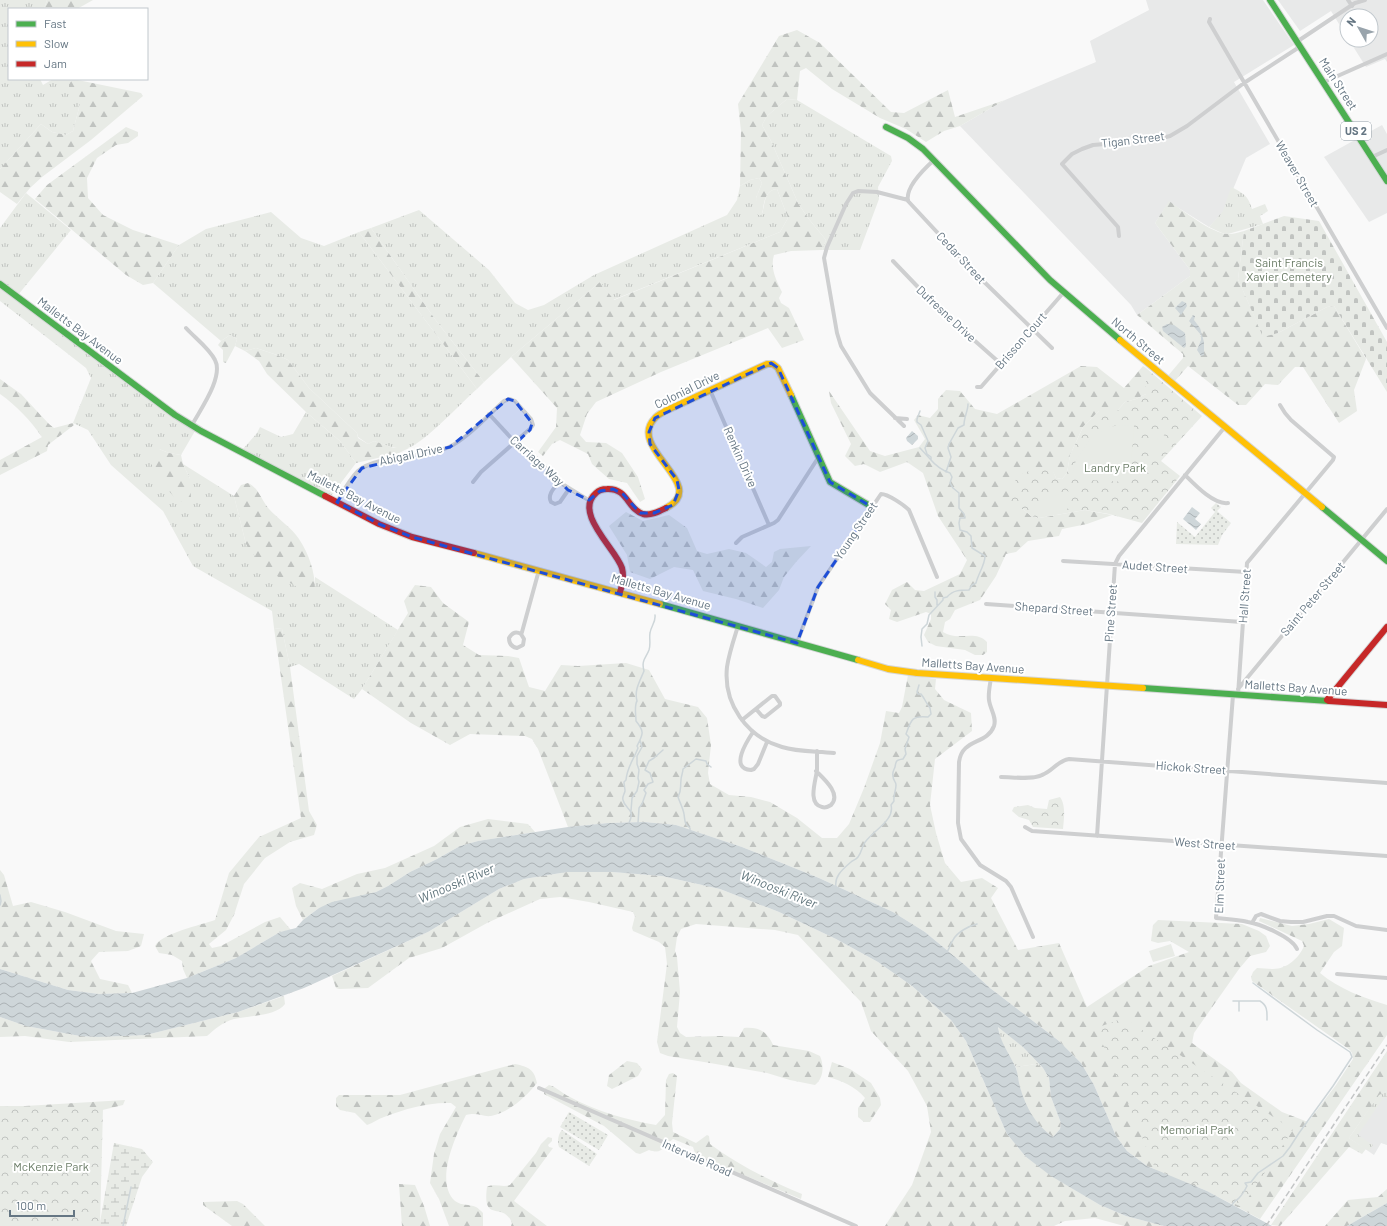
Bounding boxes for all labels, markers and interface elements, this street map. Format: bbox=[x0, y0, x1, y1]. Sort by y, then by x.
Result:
legend bbox=[8, 8, 148, 80]
north arrow bbox=[1339, 8, 1379, 48]
text: N bbox=[1343, 14, 1358, 28]
text: Fast bbox=[44, 16, 67, 30]
text: Slow bbox=[44, 36, 69, 50]
street label: Main Street bbox=[1317, 55, 1361, 112]
text: Jam bbox=[44, 56, 67, 70]
road number: US 2 bbox=[1341, 122, 1371, 140]
street label: Tigan Street bbox=[1100, 128, 1165, 150]
street label: Weaver Street bbox=[1273, 138, 1322, 209]
street label: Cedar Street bbox=[934, 228, 989, 286]
park label: Saint Francis Xavier Cemetery bbox=[1246, 255, 1332, 283]
street label: Dufresne Drive bbox=[914, 282, 979, 344]
street label: Malletts Bay Avenue bbox=[35, 294, 126, 367]
street label: Brisson Court bbox=[992, 309, 1049, 372]
street label: North Street bbox=[1109, 314, 1168, 367]
street label: Colonial Drive bbox=[652, 367, 721, 411]
street label: Renkin Drive bbox=[721, 424, 760, 489]
street label: Carriage Way bbox=[508, 432, 568, 489]
street label: Abigail Drive bbox=[378, 440, 444, 468]
park label: Landry Park bbox=[1084, 460, 1146, 474]
street label: Malletts Bay Avenue bbox=[305, 466, 404, 526]
street label: Young Street bbox=[831, 499, 880, 562]
street label: Audet Street bbox=[1122, 557, 1189, 575]
street label: Saint Peter Street bbox=[1277, 558, 1347, 638]
street label: Hall Street bbox=[1235, 568, 1253, 624]
street label: Malletts Bay Avenue bbox=[610, 570, 713, 612]
street label: Pine Street bbox=[1101, 583, 1119, 642]
street label: Shepard Street bbox=[1014, 598, 1094, 618]
street label: Malletts Bay Avenue bbox=[921, 654, 1025, 676]
street label: Malletts Bay Avenue bbox=[1244, 676, 1348, 698]
street label: Hickok Street bbox=[1155, 758, 1227, 776]
street label: West Street bbox=[1174, 834, 1236, 852]
street label: Elm Street bbox=[1211, 858, 1227, 914]
water label: Winooski River bbox=[416, 860, 497, 906]
water label: Winooski River bbox=[738, 866, 820, 912]
park label: Memorial Park bbox=[1160, 1122, 1234, 1136]
street label: Intervale Road bbox=[660, 1136, 734, 1179]
park label: McKenzie Park bbox=[13, 1159, 89, 1173]
scale bar bbox=[10, 1192, 74, 1218]
text: 100 m bbox=[16, 1198, 46, 1212]

